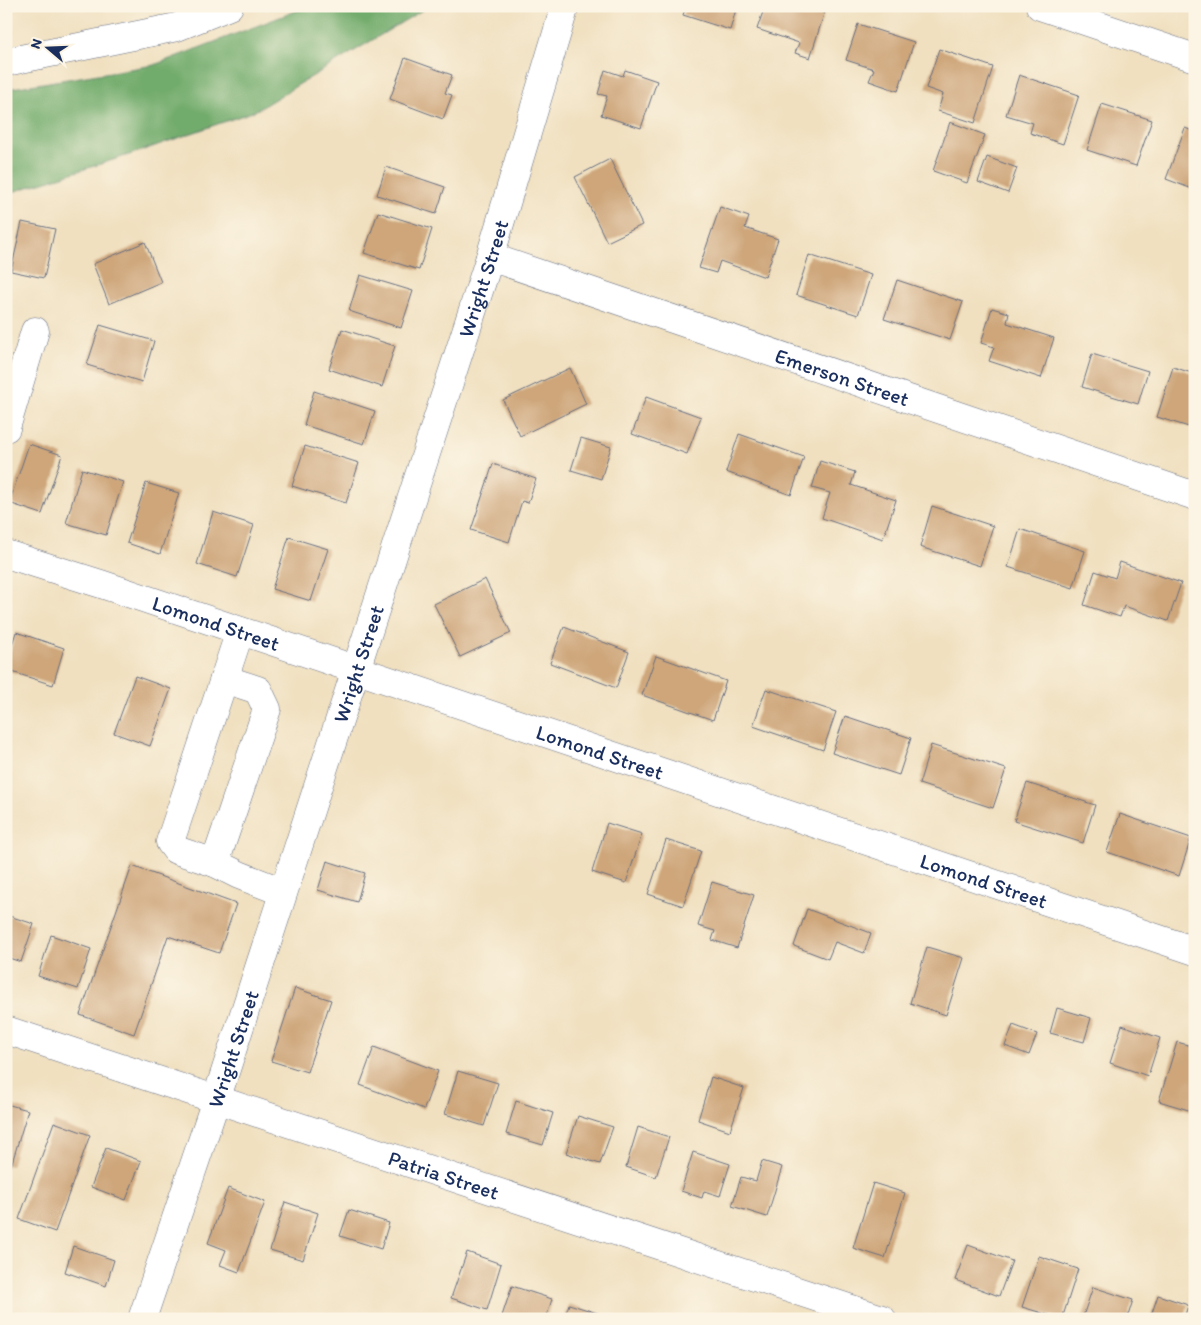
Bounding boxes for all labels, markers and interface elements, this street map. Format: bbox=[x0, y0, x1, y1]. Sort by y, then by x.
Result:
north arrow bbox=[22, 22, 72, 72]
text: N bbox=[27, 37, 46, 51]
street label: Wright Street bbox=[452, 216, 513, 340]
street label: Emerson Street bbox=[772, 342, 913, 411]
street label: Lomond Street bbox=[149, 590, 283, 656]
street label: Wright Street bbox=[327, 602, 389, 726]
street label: Lomond Street bbox=[533, 718, 667, 784]
street label: Lomond Street bbox=[917, 847, 1051, 913]
street label: Wright Street bbox=[202, 987, 263, 1111]
street label: Patria Street bbox=[385, 1145, 502, 1204]

